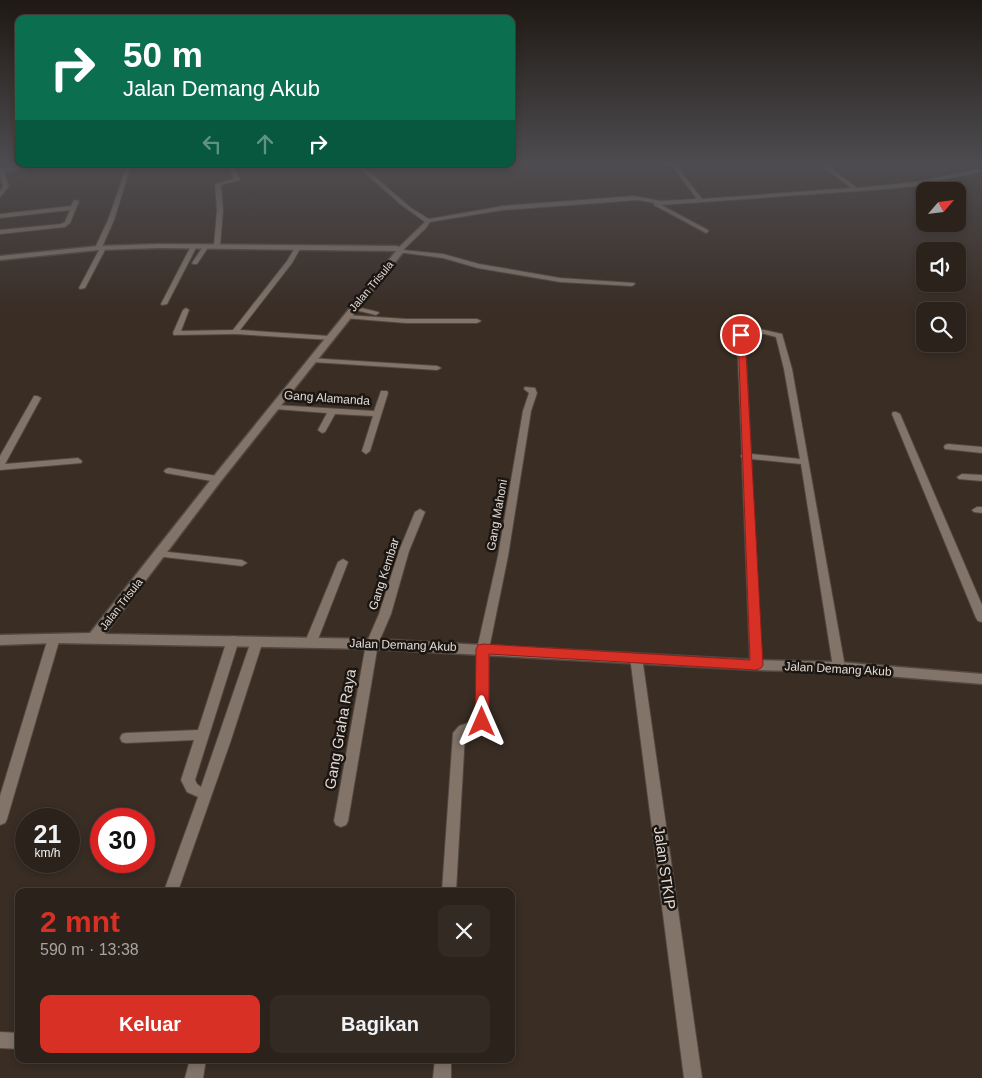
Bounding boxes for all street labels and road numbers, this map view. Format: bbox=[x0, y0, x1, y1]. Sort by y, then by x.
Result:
street label: Jalan Trisula bbox=[347, 258, 396, 314]
street label: Gang Alamanda bbox=[284, 388, 371, 408]
street label: Gang Mahoni bbox=[484, 478, 510, 552]
street label: Gang Kembar bbox=[366, 536, 402, 612]
street label: Jalan Trisula bbox=[97, 575, 145, 632]
street label: Jalan Demang Akub bbox=[349, 636, 457, 654]
street label: Jalan Demang Akub bbox=[784, 659, 892, 679]
street label: Gang Graha Raya bbox=[321, 667, 359, 790]
street label: Jalan STKIP bbox=[651, 826, 679, 910]

